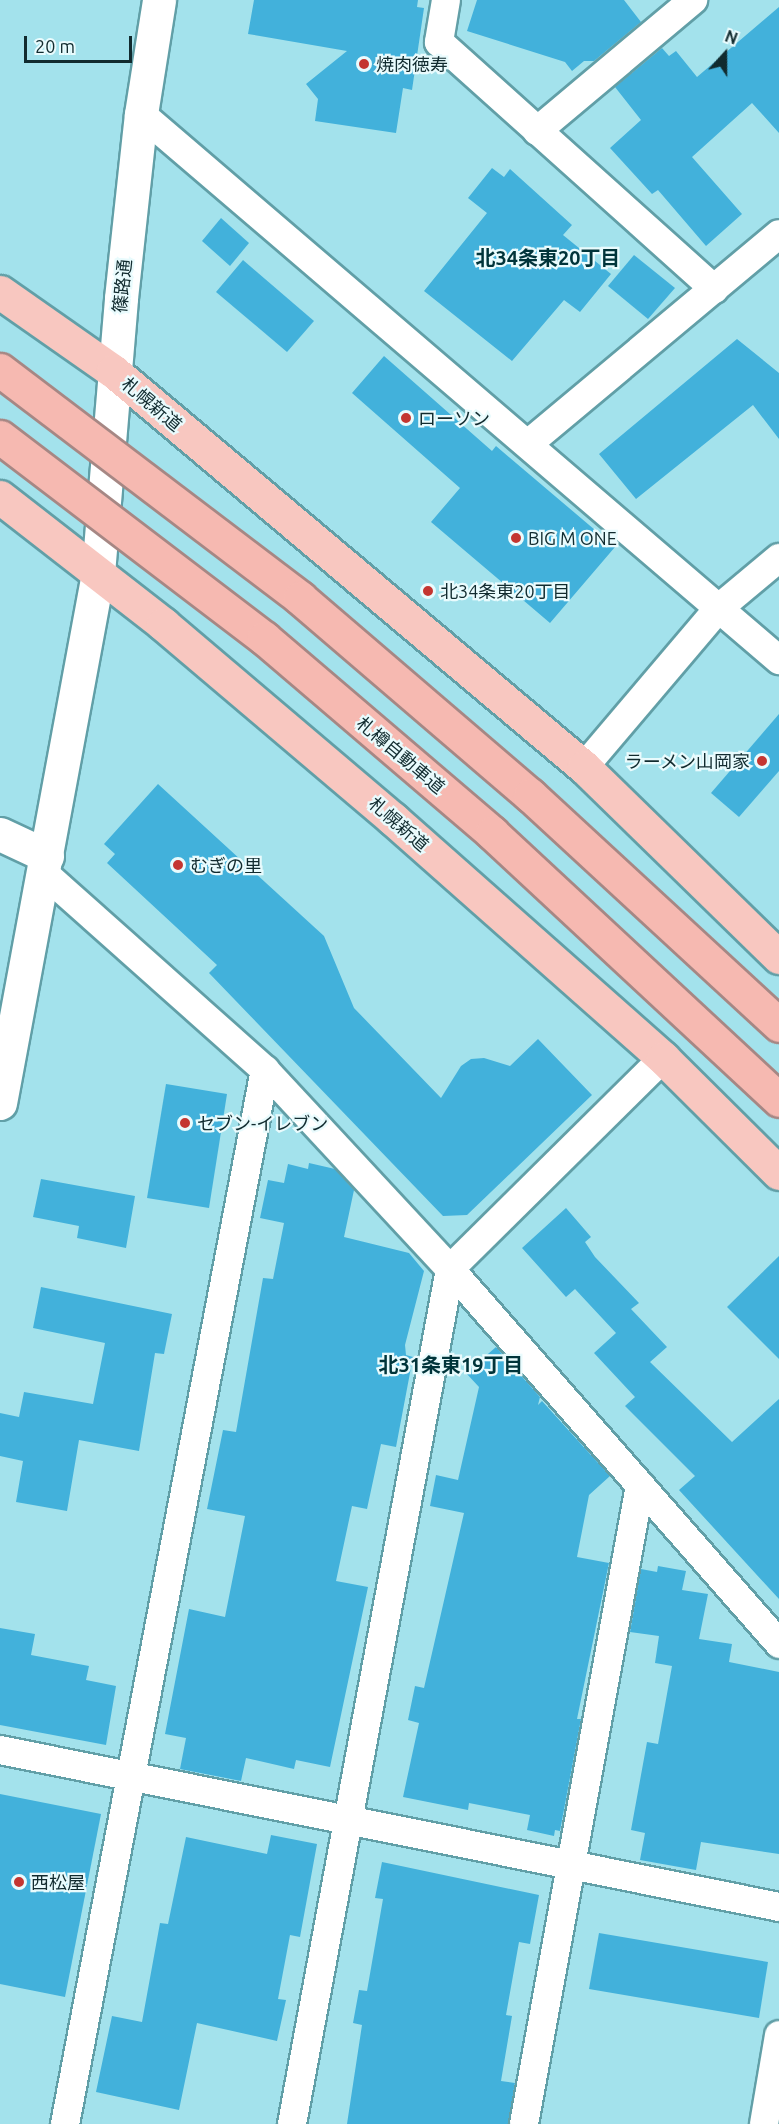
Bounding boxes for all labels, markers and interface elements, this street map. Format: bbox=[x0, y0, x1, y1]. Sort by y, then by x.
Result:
scale bar bbox=[27, 24, 135, 62]
north arrow bbox=[695, 24, 755, 84]
text: N bbox=[723, 27, 740, 48]
text: 20 m bbox=[35, 36, 75, 56]
place label: 焼肉徳寿 bbox=[376, 53, 448, 75]
marker: 焼肉徳寿 bbox=[357, 57, 371, 71]
district label: 北34条東20丁目 bbox=[475, 245, 621, 269]
street label: 篠路通 bbox=[108, 258, 136, 314]
street label: 札幌新道 bbox=[117, 373, 187, 435]
place label: ローソン bbox=[418, 407, 490, 429]
marker: ローソン bbox=[399, 411, 413, 425]
place label: BIG M ONE bbox=[528, 527, 617, 549]
marker: BIG M ONE bbox=[509, 531, 523, 545]
place label: 北34条東20丁目 bbox=[440, 580, 571, 602]
marker: 北34条東20丁目 bbox=[421, 584, 435, 598]
street label: 札樽自動車道 bbox=[353, 712, 449, 798]
place label: ラーメン山岡家 bbox=[624, 750, 750, 772]
marker: ラーメン山岡家 bbox=[755, 754, 769, 768]
street label: 札幌新道 bbox=[365, 792, 433, 856]
place label: むぎの里 bbox=[190, 854, 262, 876]
marker: むぎの里 bbox=[171, 858, 185, 872]
place label: セブン-イレブン bbox=[197, 1112, 328, 1134]
marker: セブン-イレブン bbox=[178, 1116, 192, 1130]
district label: 北31条東19丁目 bbox=[378, 1352, 524, 1376]
place label: 西松屋 bbox=[31, 1871, 85, 1893]
marker: 西松屋 bbox=[12, 1875, 26, 1889]

